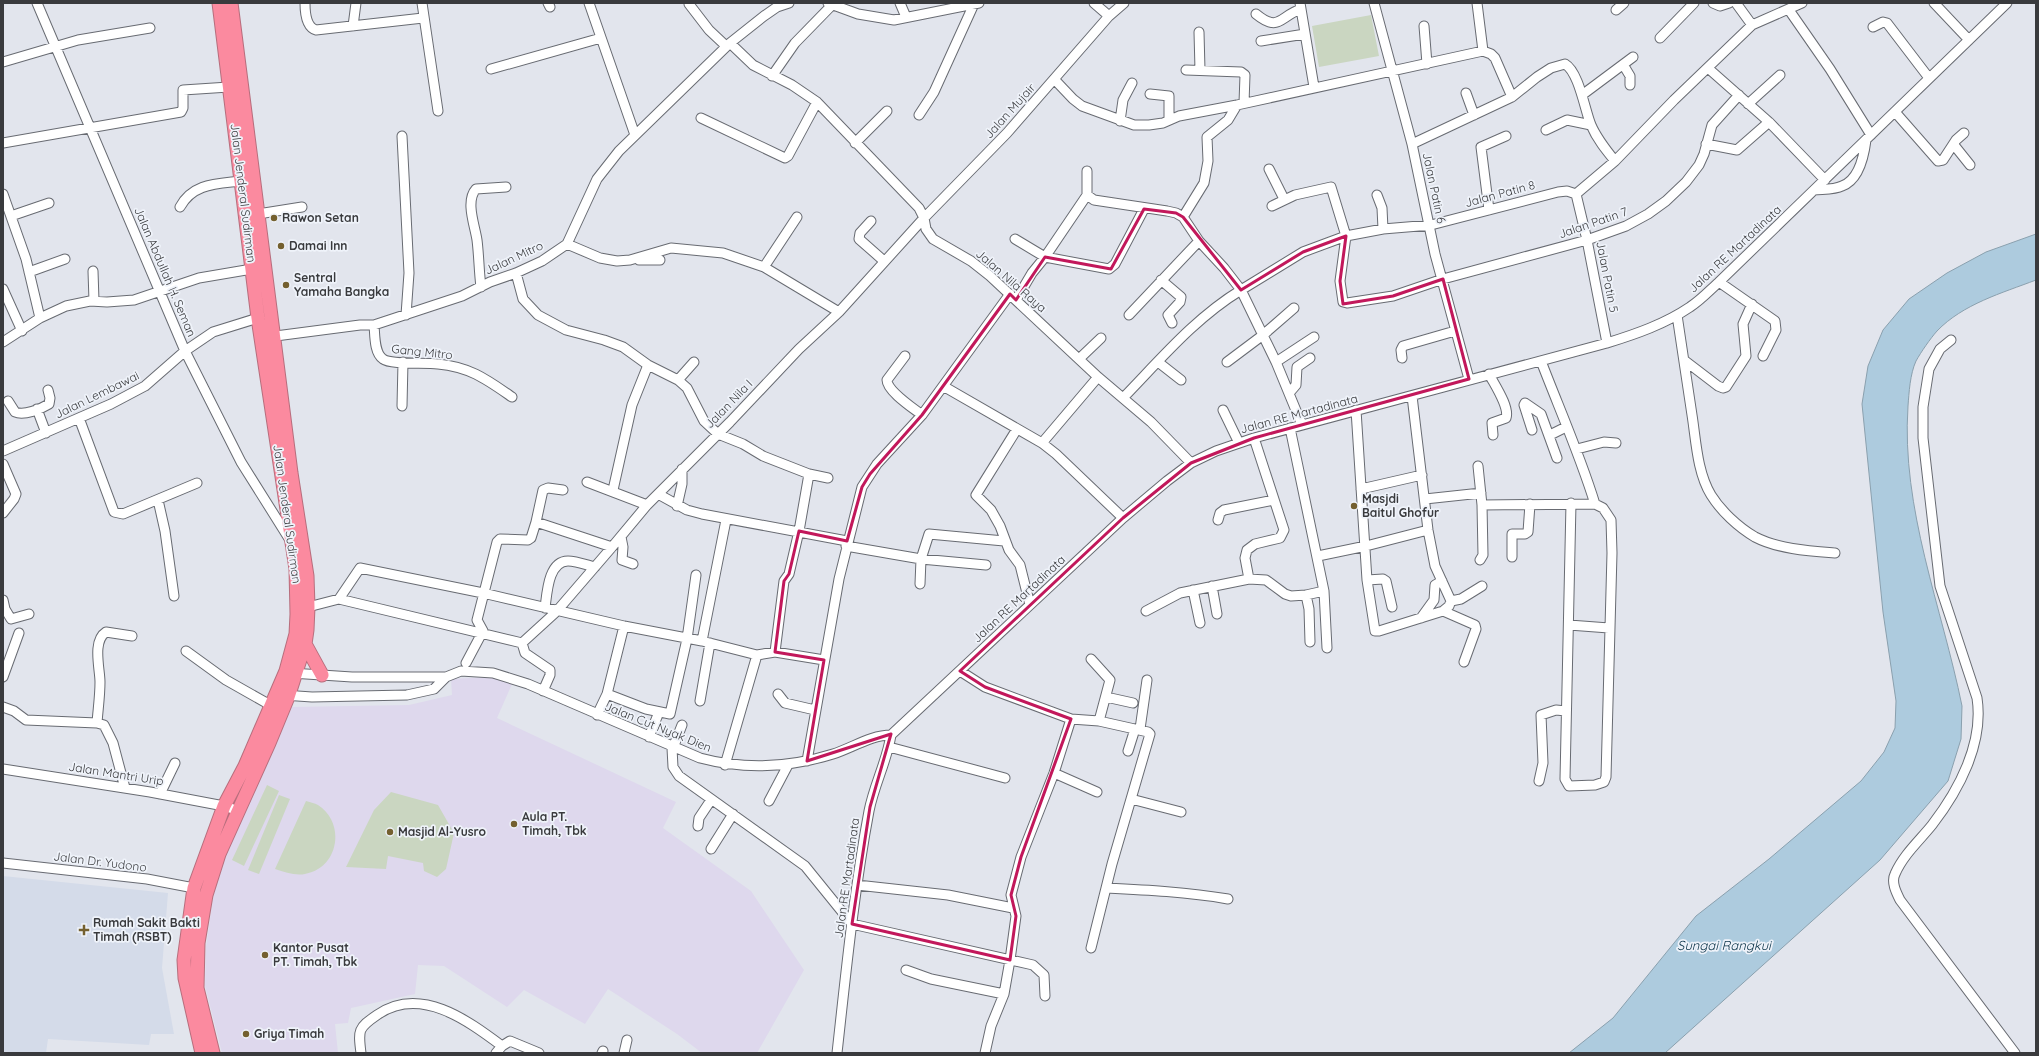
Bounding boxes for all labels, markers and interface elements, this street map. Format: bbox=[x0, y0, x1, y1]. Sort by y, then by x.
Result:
street label: Jalan Mujair bbox=[981, 80, 1038, 141]
street label: Jalan Jenderal Sudirman bbox=[228, 123, 259, 263]
street label: Jalan Patin 6 bbox=[1420, 151, 1449, 225]
street label: Jalan Patin 8 bbox=[1463, 177, 1537, 210]
street label: Jalan RE Martadinata bbox=[1685, 202, 1784, 295]
street label: Jalan Patin 7 bbox=[1556, 204, 1629, 241]
street label: Jalan Abdullah H. Seman bbox=[131, 205, 200, 339]
place label: Rawon Setan bbox=[282, 210, 359, 225]
marker: Rawon Setan bbox=[269, 213, 279, 223]
place label: Damai Inn bbox=[289, 238, 348, 253]
street label: Jalan Mitro bbox=[482, 238, 545, 278]
street label: Jalan Patin 5 bbox=[1593, 240, 1622, 314]
marker: Damai Inn bbox=[276, 241, 286, 251]
street label: Jalan Nila Raya bbox=[973, 246, 1050, 315]
place label: Sentral Yamaha Bangka bbox=[294, 270, 389, 299]
marker: Sentral Yamaha Bangka bbox=[281, 280, 291, 290]
street label: Gang Mitro bbox=[391, 341, 453, 362]
street label: Jalan Lembawai bbox=[52, 368, 141, 421]
street label: Jalan Nila I bbox=[702, 376, 756, 431]
street label: Jalan RE Martadinata bbox=[1238, 391, 1359, 436]
street label: Jalan Jenderal Sudirman bbox=[270, 444, 305, 584]
place label: Masjdi Baitul Ghofur bbox=[1362, 491, 1439, 520]
marker: Masjdi Baitul Ghofur bbox=[1349, 501, 1359, 511]
street label: Jalan RE Martadinata bbox=[969, 552, 1068, 645]
street label: Jalan Cut Nyak Dien bbox=[603, 698, 714, 755]
street label: Jalan Mantri Urip bbox=[67, 759, 165, 788]
place label: Aula PT. Timah, Tbk bbox=[522, 809, 587, 838]
street label: Jalan RE Martadinata bbox=[831, 817, 862, 939]
marker: Aula PT. Timah, Tbk bbox=[509, 819, 519, 829]
place label: Masjid Al-Yusro bbox=[398, 824, 487, 839]
marker: Masjid Al-Yusro bbox=[385, 827, 395, 837]
street label: Jalan Dr. Yudono bbox=[53, 848, 148, 875]
place label: Rumah Sakit Bakti Timah (RSBT) bbox=[93, 915, 200, 944]
marker: Rumah Sakit Bakti Timah (RSBT) bbox=[78, 924, 90, 936]
water label: Sungai Rangkui bbox=[1677, 937, 1773, 953]
place label: Kantor Pusat PT. Timah, Tbk bbox=[273, 940, 358, 969]
marker: Kantor Pusat PT. Timah, Tbk bbox=[260, 950, 270, 960]
place label: Griya Timah bbox=[254, 1026, 324, 1041]
marker: Griya Timah bbox=[241, 1029, 251, 1039]

